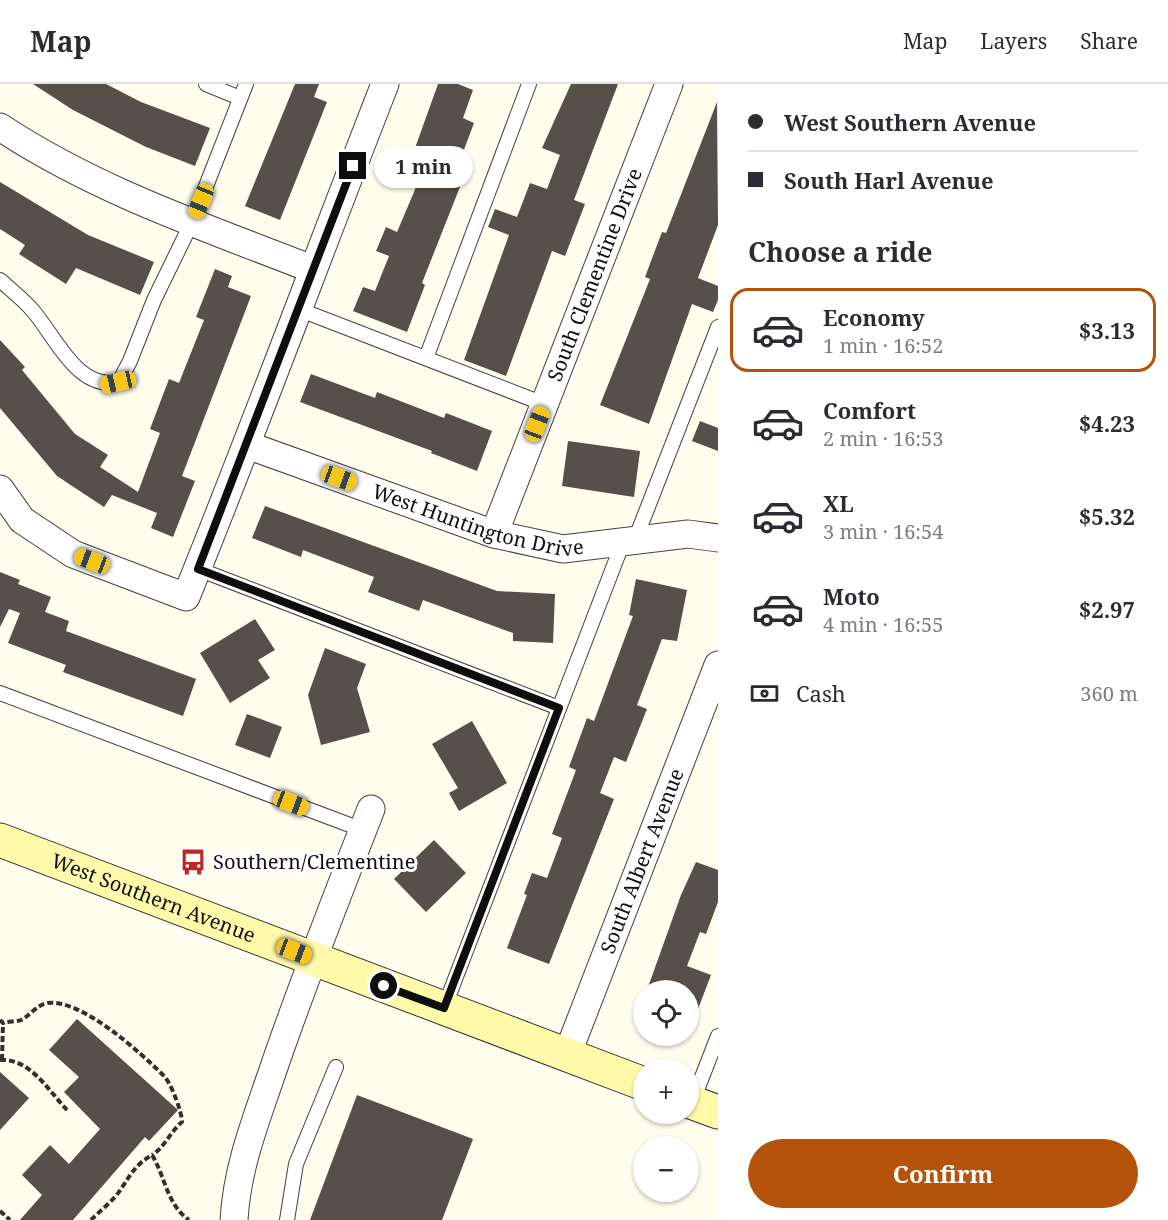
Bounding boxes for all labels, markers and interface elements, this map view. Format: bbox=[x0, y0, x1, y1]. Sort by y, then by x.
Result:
text: Map bbox=[30, 22, 92, 60]
text: Map bbox=[903, 27, 947, 55]
text: Layers bbox=[980, 27, 1047, 55]
text: Share bbox=[1080, 27, 1138, 55]
text: West Southern Avenue bbox=[784, 107, 1036, 137]
callout: 1 min bbox=[374, 145, 473, 187]
route end bbox=[339, 152, 366, 179]
text: 1 min bbox=[395, 153, 452, 180]
street label: South Clementine Drive bbox=[541, 164, 648, 385]
text: South Harl Avenue bbox=[784, 165, 994, 195]
car bbox=[186, 181, 216, 221]
text: Choose a ride bbox=[748, 233, 933, 270]
text: Economy bbox=[823, 302, 925, 332]
icon: car bbox=[751, 303, 805, 357]
text: $3.13 bbox=[1079, 315, 1135, 345]
text: 1 min · 16:52 bbox=[823, 332, 943, 359]
car bbox=[98, 369, 138, 395]
text: Comfort bbox=[823, 395, 916, 425]
icon: car bbox=[751, 396, 805, 450]
car bbox=[522, 404, 552, 444]
text: $4.23 bbox=[1079, 408, 1135, 438]
text: 2 min · 16:53 bbox=[823, 425, 943, 452]
car bbox=[319, 463, 359, 493]
street label: West Huntington Drive bbox=[369, 477, 585, 562]
text: XL bbox=[823, 488, 854, 518]
icon: car bbox=[751, 489, 805, 543]
text: $5.32 bbox=[1079, 501, 1135, 531]
text: 3 min · 16:54 bbox=[823, 518, 943, 545]
car bbox=[72, 546, 112, 576]
text: Moto bbox=[823, 581, 880, 611]
icon: car bbox=[751, 582, 805, 636]
text: $2.97 bbox=[1079, 594, 1135, 624]
text: 4 min · 16:55 bbox=[823, 611, 943, 638]
icon: cash bbox=[748, 677, 781, 710]
text: Cash bbox=[796, 678, 846, 708]
text: 360 m bbox=[1080, 680, 1138, 707]
street label: South Albert Avenue bbox=[594, 764, 690, 957]
car bbox=[271, 788, 311, 818]
street label: West Southern Avenue bbox=[48, 847, 259, 949]
bus stop icon: Southern/Clementine bbox=[178, 847, 208, 877]
place label: Southern/Clementine bbox=[213, 848, 415, 875]
car bbox=[274, 936, 314, 966]
route start bbox=[370, 972, 397, 999]
map controls bbox=[633, 980, 699, 1202]
button: locate bbox=[633, 980, 699, 1046]
button: + bbox=[633, 1058, 699, 1124]
button: − bbox=[633, 1136, 699, 1202]
button: Confirm bbox=[748, 1139, 1138, 1208]

